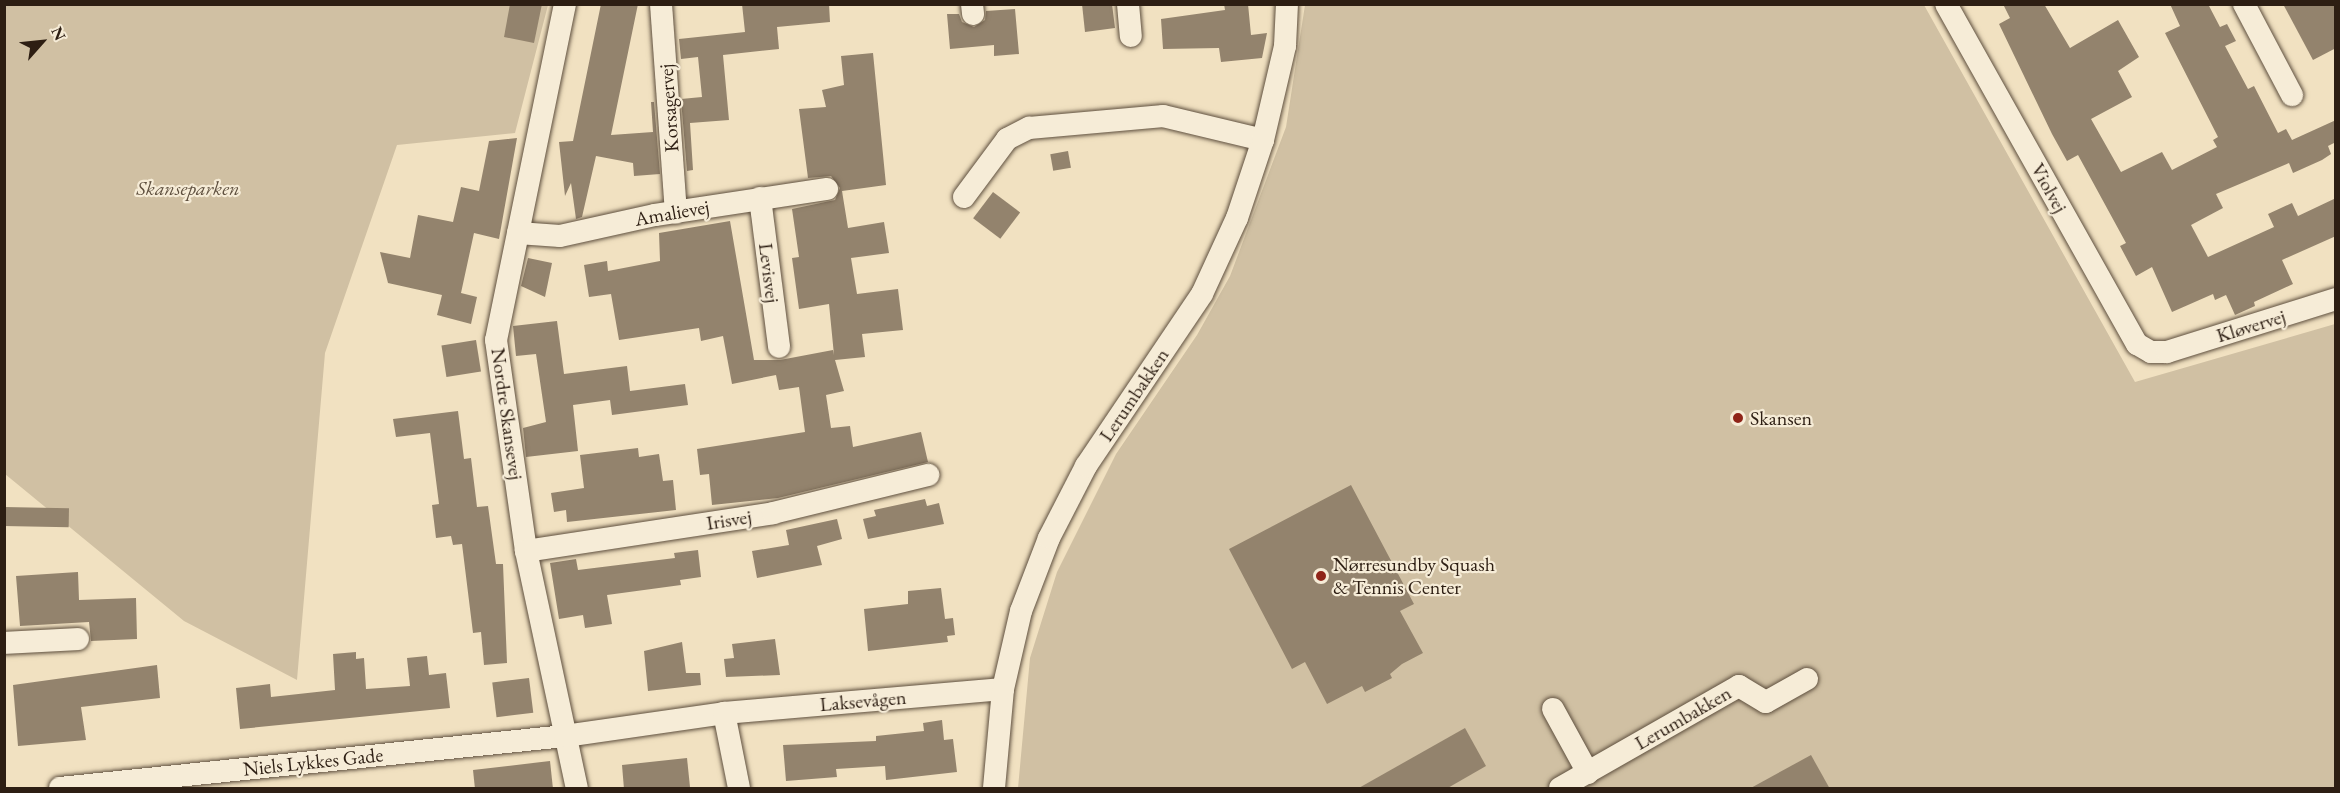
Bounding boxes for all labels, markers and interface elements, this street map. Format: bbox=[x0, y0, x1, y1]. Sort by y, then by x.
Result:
north arrow bbox=[12, 12, 72, 72]
text: N bbox=[46, 23, 71, 44]
street label: Korsagervej bbox=[654, 63, 684, 153]
street label: Violvej bbox=[2026, 159, 2072, 217]
park label: Skanseparken bbox=[137, 176, 239, 200]
street label: Amalievej bbox=[633, 195, 711, 231]
street label: Levisvej bbox=[753, 242, 785, 304]
street label: Kløvervej bbox=[2213, 304, 2289, 348]
street label: Lerumbakken bbox=[1094, 344, 1174, 446]
street label: Nordre Skansevej bbox=[486, 346, 528, 482]
place label: Skansen bbox=[1750, 406, 1812, 430]
marker: Skansen bbox=[1731, 411, 1745, 425]
street label: Irisvej bbox=[705, 505, 753, 535]
place label: Nørresundby Squash & Tennis Center bbox=[1333, 552, 1495, 599]
marker: Nørresundby Squash & Tennis Center bbox=[1314, 569, 1328, 583]
street label: Lerumbakken bbox=[1631, 681, 1735, 755]
street label: Laksevågen bbox=[819, 685, 907, 717]
street label: Niels Lykkes Gade bbox=[242, 743, 384, 781]

